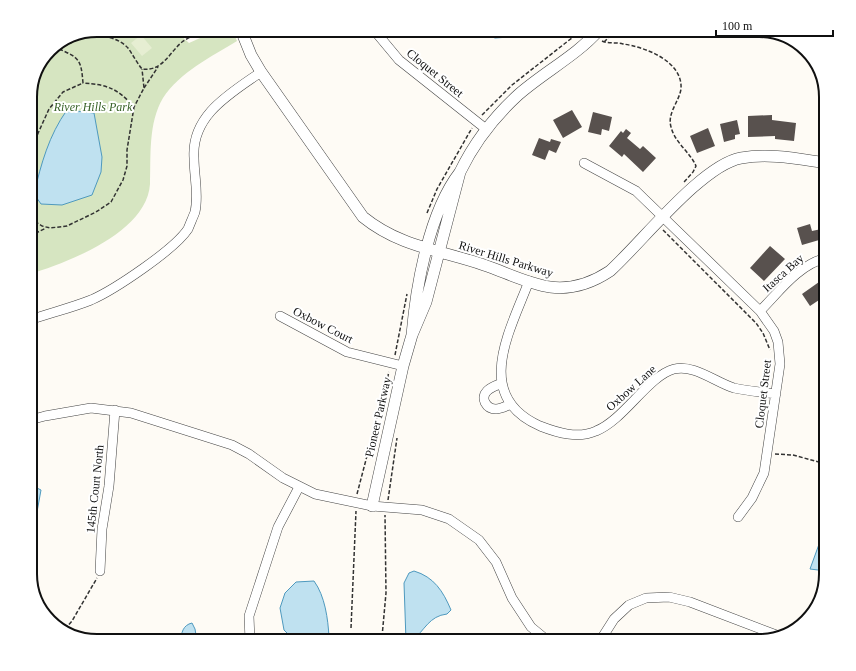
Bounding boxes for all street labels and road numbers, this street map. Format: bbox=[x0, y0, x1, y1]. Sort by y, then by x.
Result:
street label: Cloquet Street bbox=[404, 46, 467, 101]
street label: River Hills Parkway bbox=[457, 238, 555, 280]
street label: Itasca Bay bbox=[760, 251, 806, 295]
street label: Oxbow Court bbox=[291, 304, 356, 346]
street label: Cloquet Street bbox=[752, 358, 774, 429]
street label: Oxbow Lane bbox=[603, 362, 659, 414]
street label: Pioneer Parkway bbox=[362, 376, 394, 458]
street label: 145th Court North bbox=[83, 444, 107, 534]

